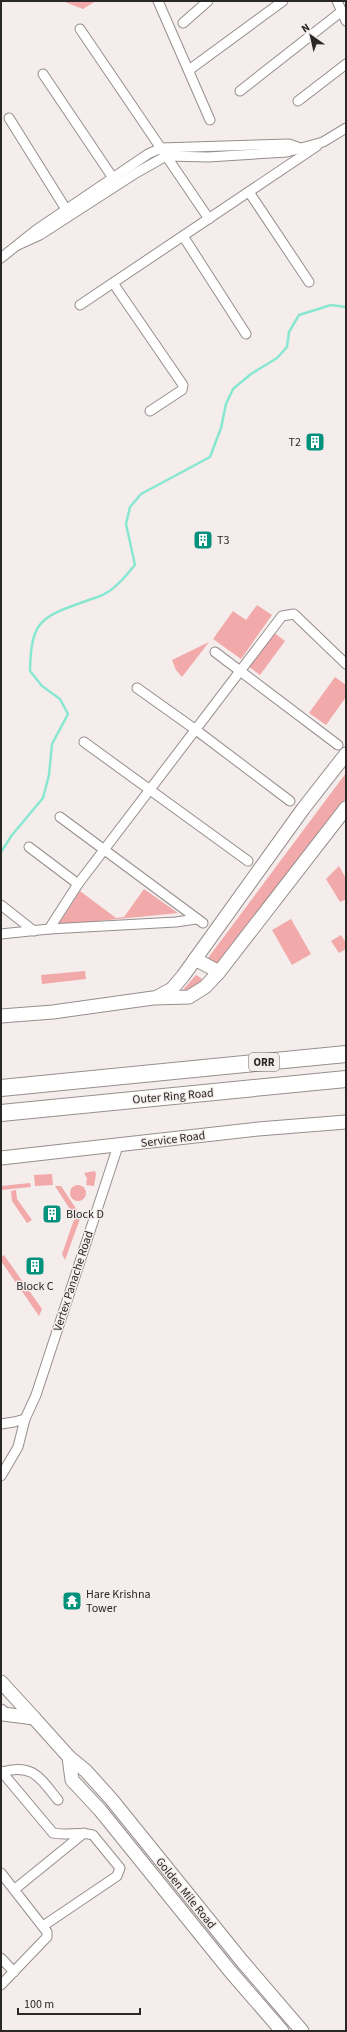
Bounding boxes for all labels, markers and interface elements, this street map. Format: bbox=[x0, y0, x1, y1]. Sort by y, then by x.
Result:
north arrow bbox=[291, 16, 331, 56]
text: N bbox=[298, 20, 313, 36]
building icon: T2 bbox=[304, 431, 326, 453]
place label: T2 bbox=[289, 434, 301, 451]
building icon: T3 bbox=[192, 529, 214, 551]
place label: T3 bbox=[217, 532, 229, 549]
road number: ORR bbox=[249, 1053, 279, 1071]
street label: Outer Ring Road bbox=[132, 1084, 214, 1109]
street label: Service Road bbox=[140, 1127, 206, 1152]
building icon: Block D bbox=[41, 1203, 63, 1225]
place label: Block D bbox=[66, 1206, 104, 1223]
street label: Vertex Panache Road bbox=[49, 1229, 98, 1334]
building icon: Block C bbox=[24, 1255, 46, 1277]
place label: Block C bbox=[16, 1278, 54, 1295]
place label: Hare Krishna Tower bbox=[86, 1586, 151, 1617]
temple icon: Hare Krishna Tower bbox=[61, 1590, 83, 1612]
street label: Golden Mile Road bbox=[152, 1854, 220, 1933]
scale bar bbox=[18, 1990, 140, 2016]
text: 100 m bbox=[24, 1996, 54, 2013]

